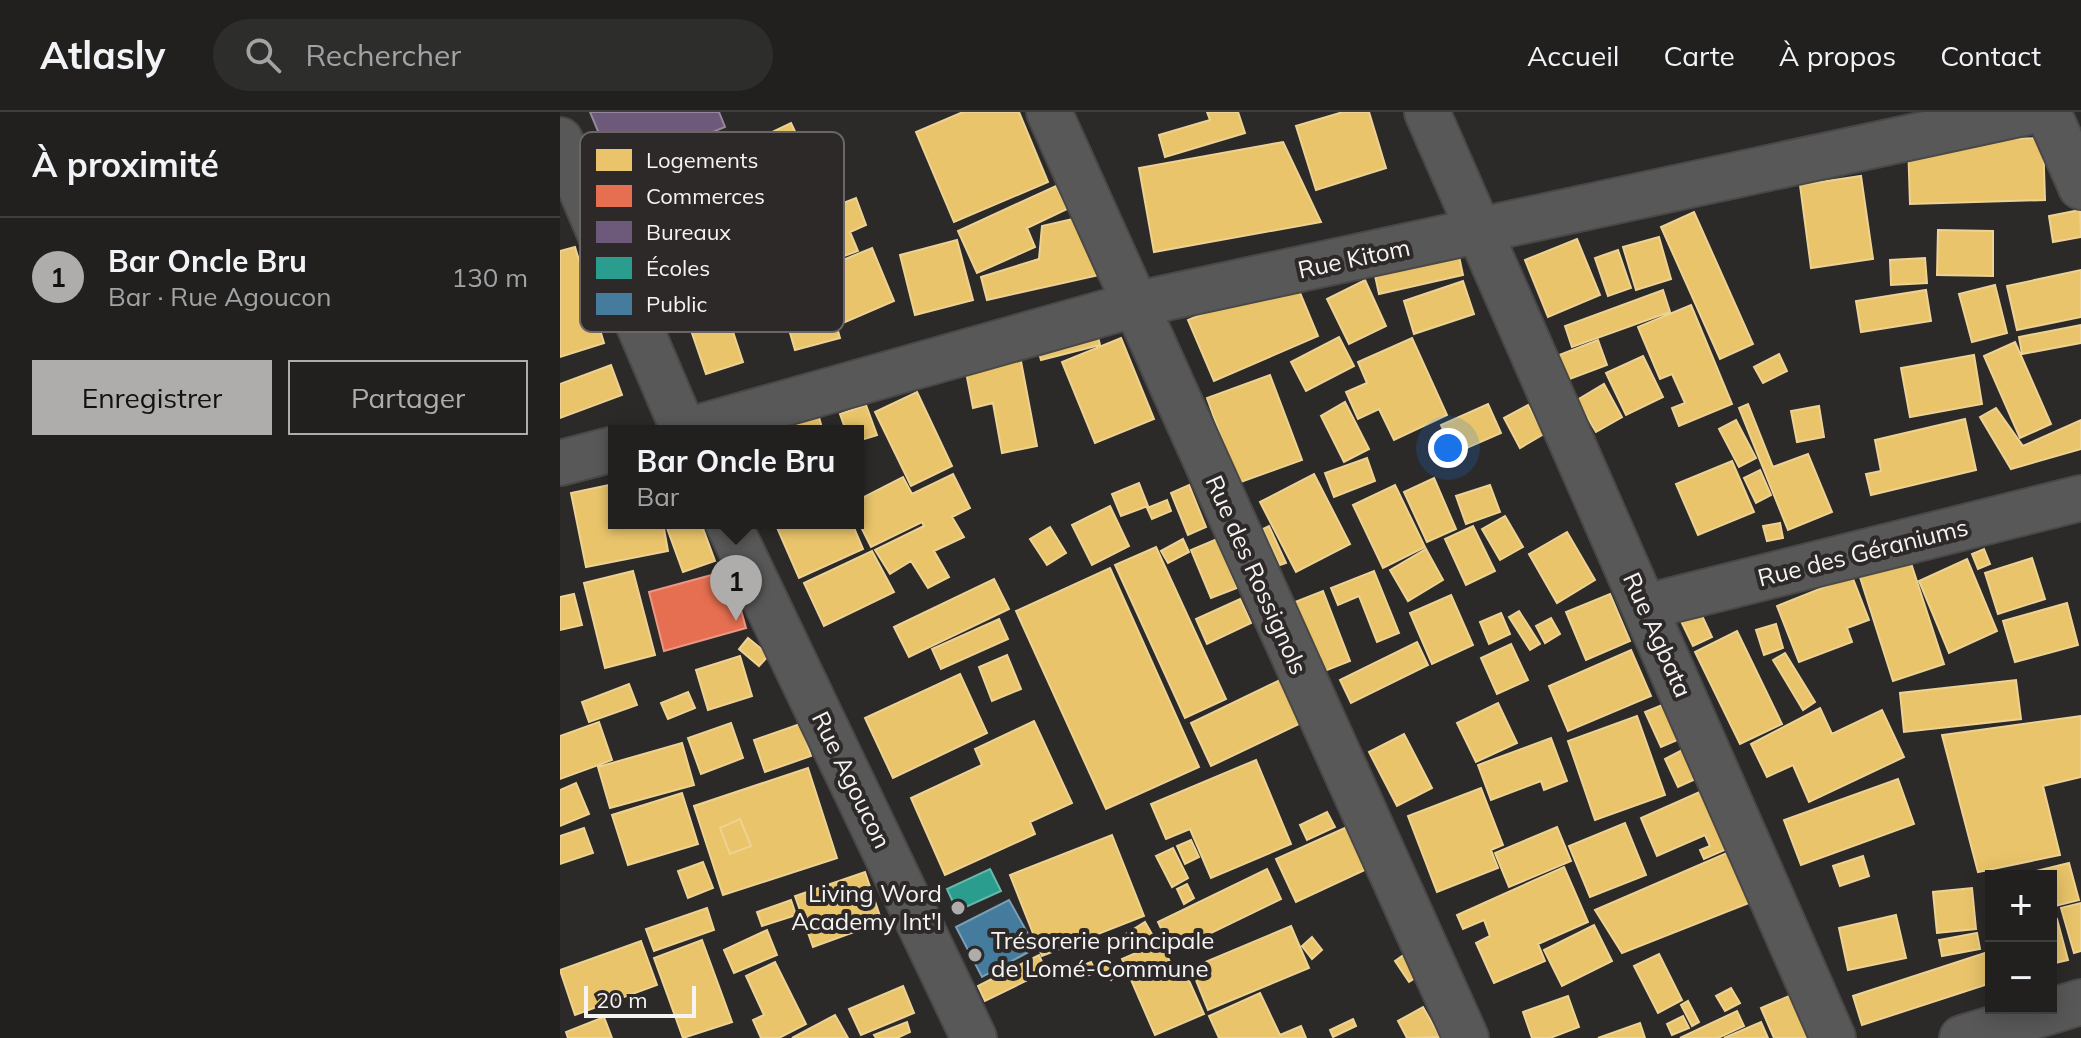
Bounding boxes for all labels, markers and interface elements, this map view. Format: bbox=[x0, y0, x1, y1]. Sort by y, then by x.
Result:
search box bbox=[213, 19, 773, 91]
text: Atlasly bbox=[40, 31, 165, 79]
icon: search bbox=[241, 33, 285, 77]
text: Rechercher bbox=[305, 36, 461, 74]
text: Accueil bbox=[1527, 38, 1620, 73]
text: Carte bbox=[1664, 38, 1735, 73]
text: À propos bbox=[1779, 38, 1896, 73]
text: Contact bbox=[1940, 38, 2041, 73]
legend bbox=[580, 132, 844, 332]
text: À proximité bbox=[32, 143, 219, 186]
text: Logements bbox=[646, 146, 758, 174]
text: Commerces bbox=[646, 182, 765, 210]
text: Bureaux bbox=[646, 218, 731, 246]
street label: Rue Kitom bbox=[1295, 232, 1413, 285]
text: Bar Oncle Bru bbox=[108, 242, 307, 280]
text: Écoles bbox=[646, 254, 710, 282]
text: 1 bbox=[50, 261, 66, 294]
text: 130 m bbox=[452, 261, 528, 294]
text: Bar · Rue Agoucon bbox=[108, 280, 331, 313]
text: Public bbox=[646, 290, 708, 318]
button: Enregistrer bbox=[32, 360, 272, 435]
button: Partager bbox=[288, 360, 528, 435]
popup bbox=[608, 425, 864, 529]
your location bbox=[1428, 428, 1468, 468]
text: Bar Oncle Bru bbox=[637, 442, 836, 480]
street label: Rue des Rossignols bbox=[1200, 470, 1314, 679]
text: Bar bbox=[637, 480, 679, 513]
street label: Rue des Géraniums bbox=[1755, 511, 1971, 593]
pin: 1 bbox=[710, 555, 762, 621]
street label: Rue Agbata bbox=[1617, 568, 1699, 702]
street label: Rue Agoucon bbox=[806, 706, 898, 853]
map controls bbox=[1985, 870, 2057, 1014]
button: + bbox=[1985, 870, 2057, 942]
place label: Living Word Academy Int'l bbox=[791, 878, 942, 936]
marker: Living Word Academy Int'l bbox=[949, 899, 967, 917]
place label: Trésorerie principale de Lomé-Commune bbox=[991, 925, 1214, 983]
button: − bbox=[1985, 942, 2057, 1014]
marker: Trésorerie principale de Lomé-Commune bbox=[966, 946, 984, 964]
scale bar bbox=[584, 982, 696, 1018]
text: 20 m bbox=[596, 986, 647, 1014]

